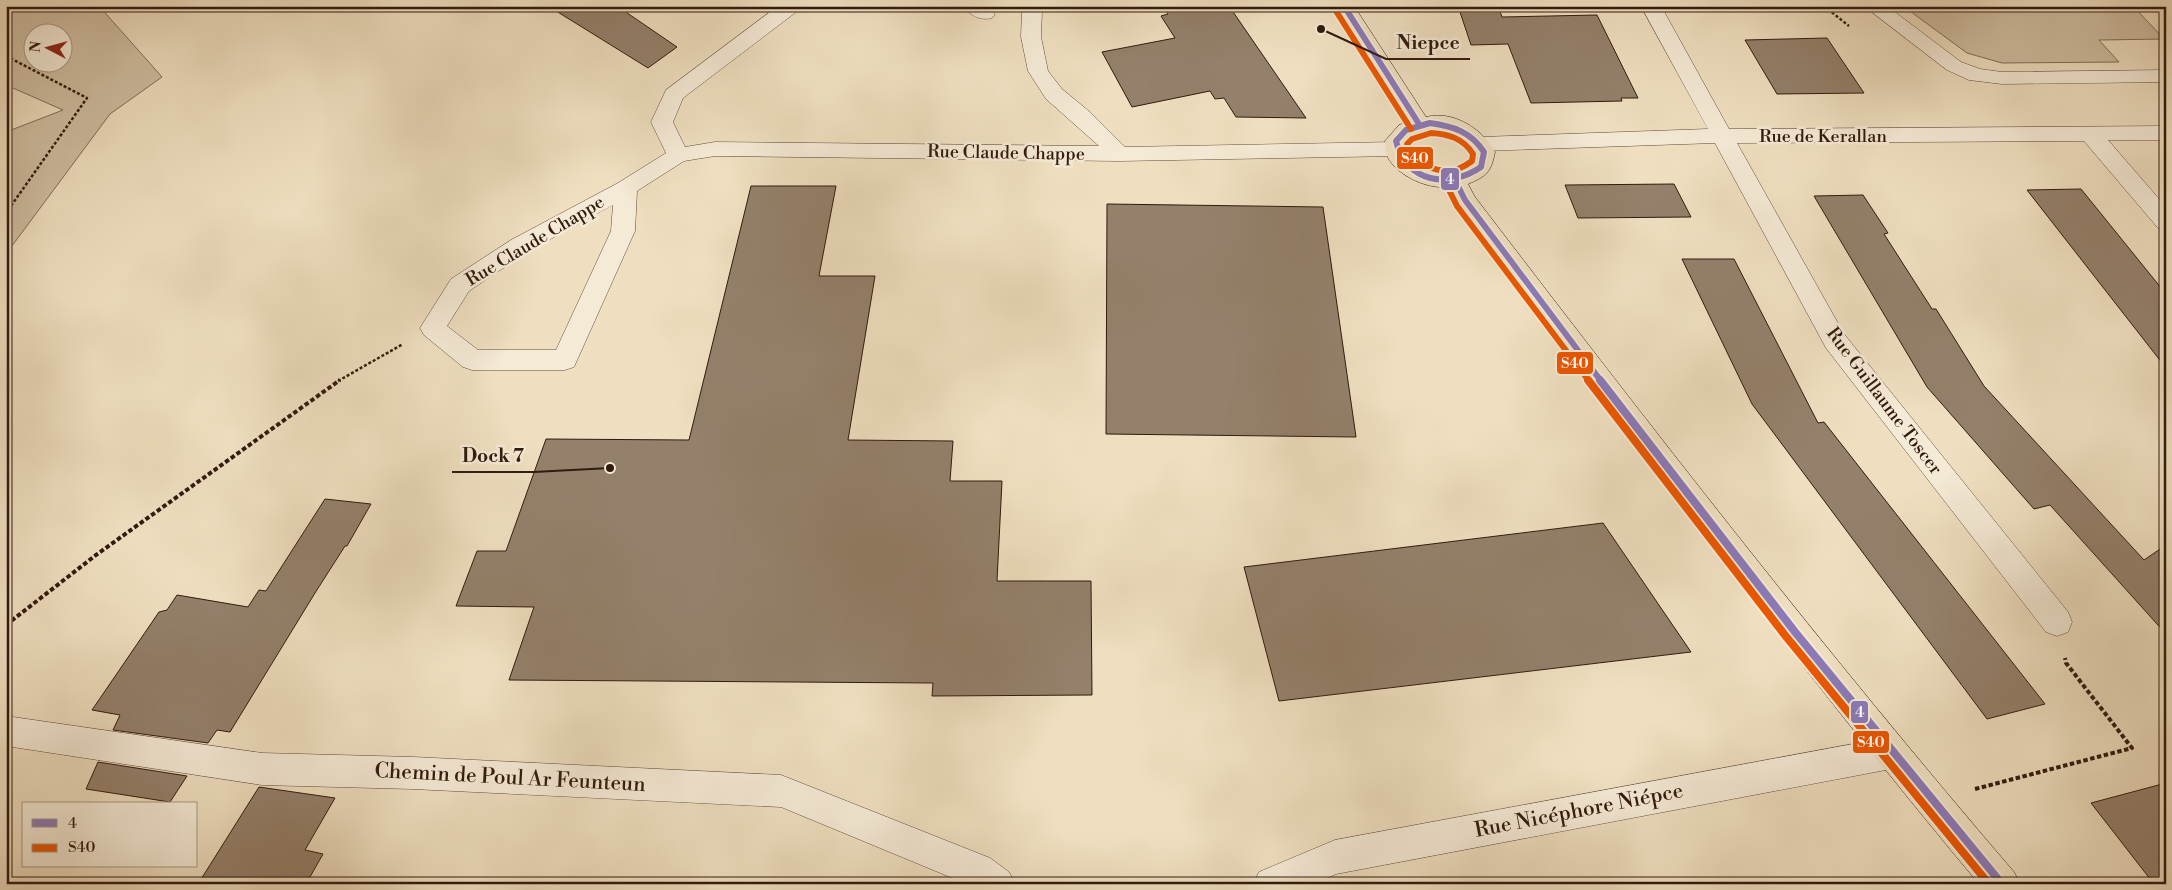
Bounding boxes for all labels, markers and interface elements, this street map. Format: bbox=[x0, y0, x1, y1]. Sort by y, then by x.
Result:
north arrow bbox=[22, 22, 72, 72]
callout: Niepce bbox=[1386, 25, 1470, 59]
text: Niepce bbox=[1396, 31, 1460, 55]
text: N bbox=[27, 40, 46, 53]
street label: Rue de Kerallan bbox=[1759, 125, 1887, 148]
street label: Rue Claude Chappe bbox=[927, 140, 1085, 166]
line badge: S40 bbox=[1396, 146, 1434, 170]
text: S40 bbox=[1401, 150, 1429, 168]
line badge: 4 bbox=[1440, 167, 1460, 191]
text: 4 bbox=[1445, 171, 1455, 189]
street label: Rue Claude Chappe bbox=[461, 191, 609, 291]
street label: Rue Guillaume Toscer bbox=[1821, 323, 1947, 479]
line badge: S40 bbox=[1556, 351, 1594, 375]
text: S40 bbox=[1561, 355, 1589, 373]
callout: Dock 7 bbox=[452, 438, 534, 472]
text: Dock 7 bbox=[462, 444, 524, 468]
line badge: 4 bbox=[1850, 700, 1869, 724]
text: 4 bbox=[1855, 704, 1865, 722]
line badge: S40 bbox=[1852, 730, 1890, 754]
text: S40 bbox=[1857, 734, 1885, 752]
street label: Chemin de Poul Ar Feunteun bbox=[374, 758, 647, 798]
street label: Rue Nicéphore Niépce bbox=[1472, 778, 1686, 844]
legend bbox=[22, 802, 198, 868]
text: 4 bbox=[68, 814, 77, 833]
text: S40 bbox=[68, 838, 96, 857]

